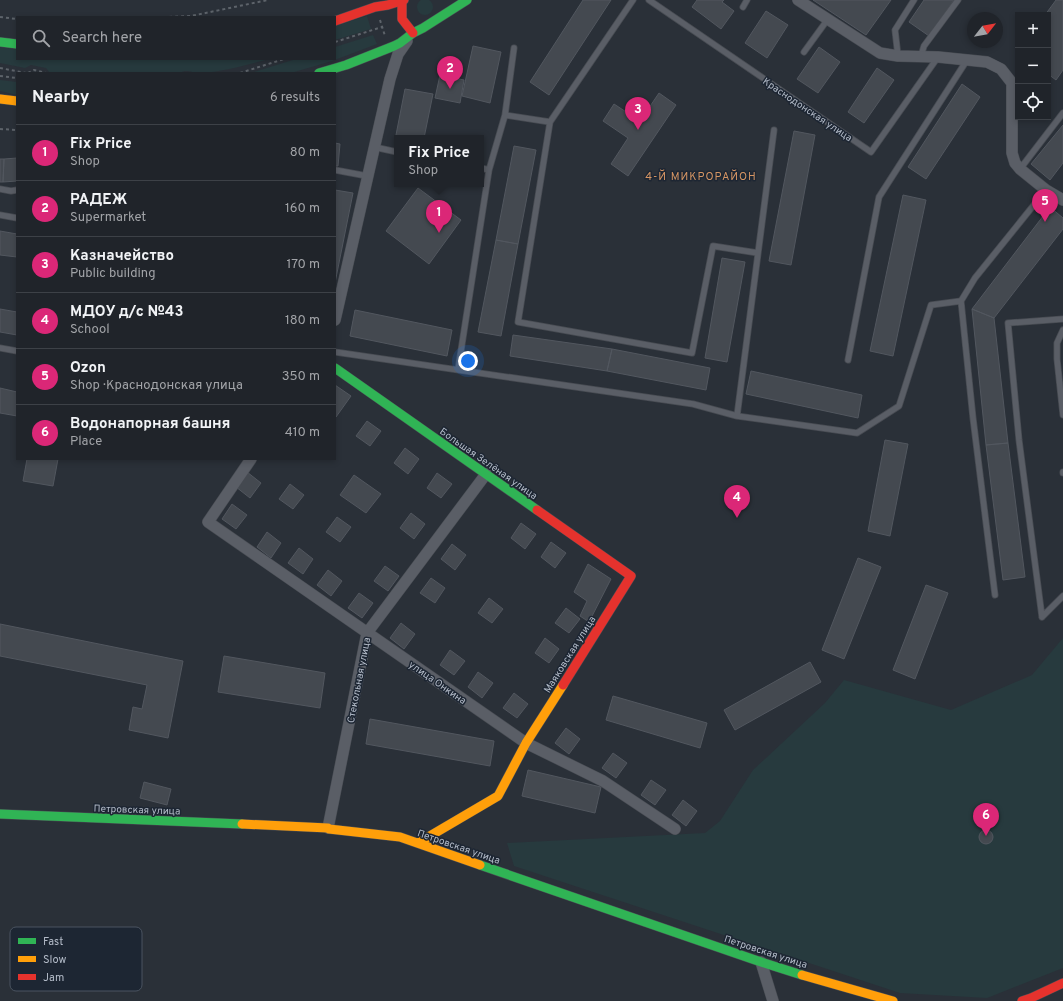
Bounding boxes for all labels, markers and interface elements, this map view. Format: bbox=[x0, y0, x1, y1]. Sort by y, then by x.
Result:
north arrow bbox=[967, 12, 1003, 48]
map controls bbox=[1015, 12, 1051, 120]
button: + bbox=[1015, 12, 1051, 48]
search box bbox=[16, 16, 336, 60]
icon: search bbox=[30, 27, 52, 49]
text: Search here bbox=[62, 29, 142, 48]
button: − bbox=[1015, 48, 1051, 84]
pin: 2 bbox=[437, 56, 463, 89]
street label: Краснодонская улица bbox=[760, 75, 854, 145]
button: locate bbox=[1015, 84, 1051, 120]
text: Nearby bbox=[32, 87, 89, 109]
text: 6 results bbox=[270, 90, 320, 106]
pin: 3 bbox=[625, 97, 651, 130]
text: Fix Price bbox=[70, 135, 132, 154]
popup bbox=[394, 135, 484, 187]
text: Fix Price bbox=[408, 144, 470, 163]
text: 1 bbox=[42, 145, 48, 161]
text: 80 m bbox=[290, 145, 320, 161]
text: Shop bbox=[70, 154, 100, 170]
text: Shop bbox=[408, 163, 438, 179]
district label: 4-Й МИКРОРАЙОН bbox=[645, 169, 757, 184]
pin: 5 bbox=[1032, 189, 1058, 222]
text: РАДЕЖ bbox=[70, 191, 127, 210]
pin: 1 bbox=[426, 200, 452, 233]
text: 2 bbox=[41, 201, 49, 217]
text: 160 m bbox=[285, 201, 320, 217]
text: Supermarket bbox=[70, 210, 146, 226]
text: Казначейство bbox=[70, 247, 174, 266]
text: 3 bbox=[41, 257, 49, 273]
text: 170 m bbox=[286, 257, 320, 273]
text: Public building bbox=[70, 266, 156, 282]
text: МДОУ д/с №43 bbox=[70, 303, 183, 322]
text: 4 bbox=[41, 313, 49, 329]
text: 180 m bbox=[285, 313, 320, 329]
text: School bbox=[70, 322, 110, 338]
your location bbox=[458, 351, 478, 371]
text: Ozon bbox=[70, 359, 106, 378]
text: 5 bbox=[41, 369, 49, 385]
text: 350 m bbox=[282, 369, 320, 385]
text: Shop · Краснодонская улица bbox=[70, 378, 243, 394]
text: Водонапорная башня bbox=[70, 415, 230, 434]
text: 6 bbox=[41, 425, 49, 441]
text: 410 m bbox=[285, 425, 320, 441]
street label: Большая Зелёная улица bbox=[437, 425, 540, 503]
text: Place bbox=[70, 434, 102, 450]
pin: 4 bbox=[724, 485, 750, 518]
street label: Маяковская улица bbox=[541, 614, 599, 696]
street label: Стекольная улица bbox=[345, 636, 374, 724]
street label: улица Онкина bbox=[406, 659, 468, 708]
street label: Петровская улица bbox=[93, 802, 180, 819]
pin: 6 bbox=[973, 803, 999, 836]
street label: Петровская улица bbox=[415, 827, 502, 868]
legend bbox=[10, 927, 142, 991]
street label: Петровская улица bbox=[722, 933, 809, 972]
text: Fast bbox=[43, 935, 63, 949]
text: Slow bbox=[43, 953, 66, 967]
text: Jam bbox=[43, 971, 64, 985]

